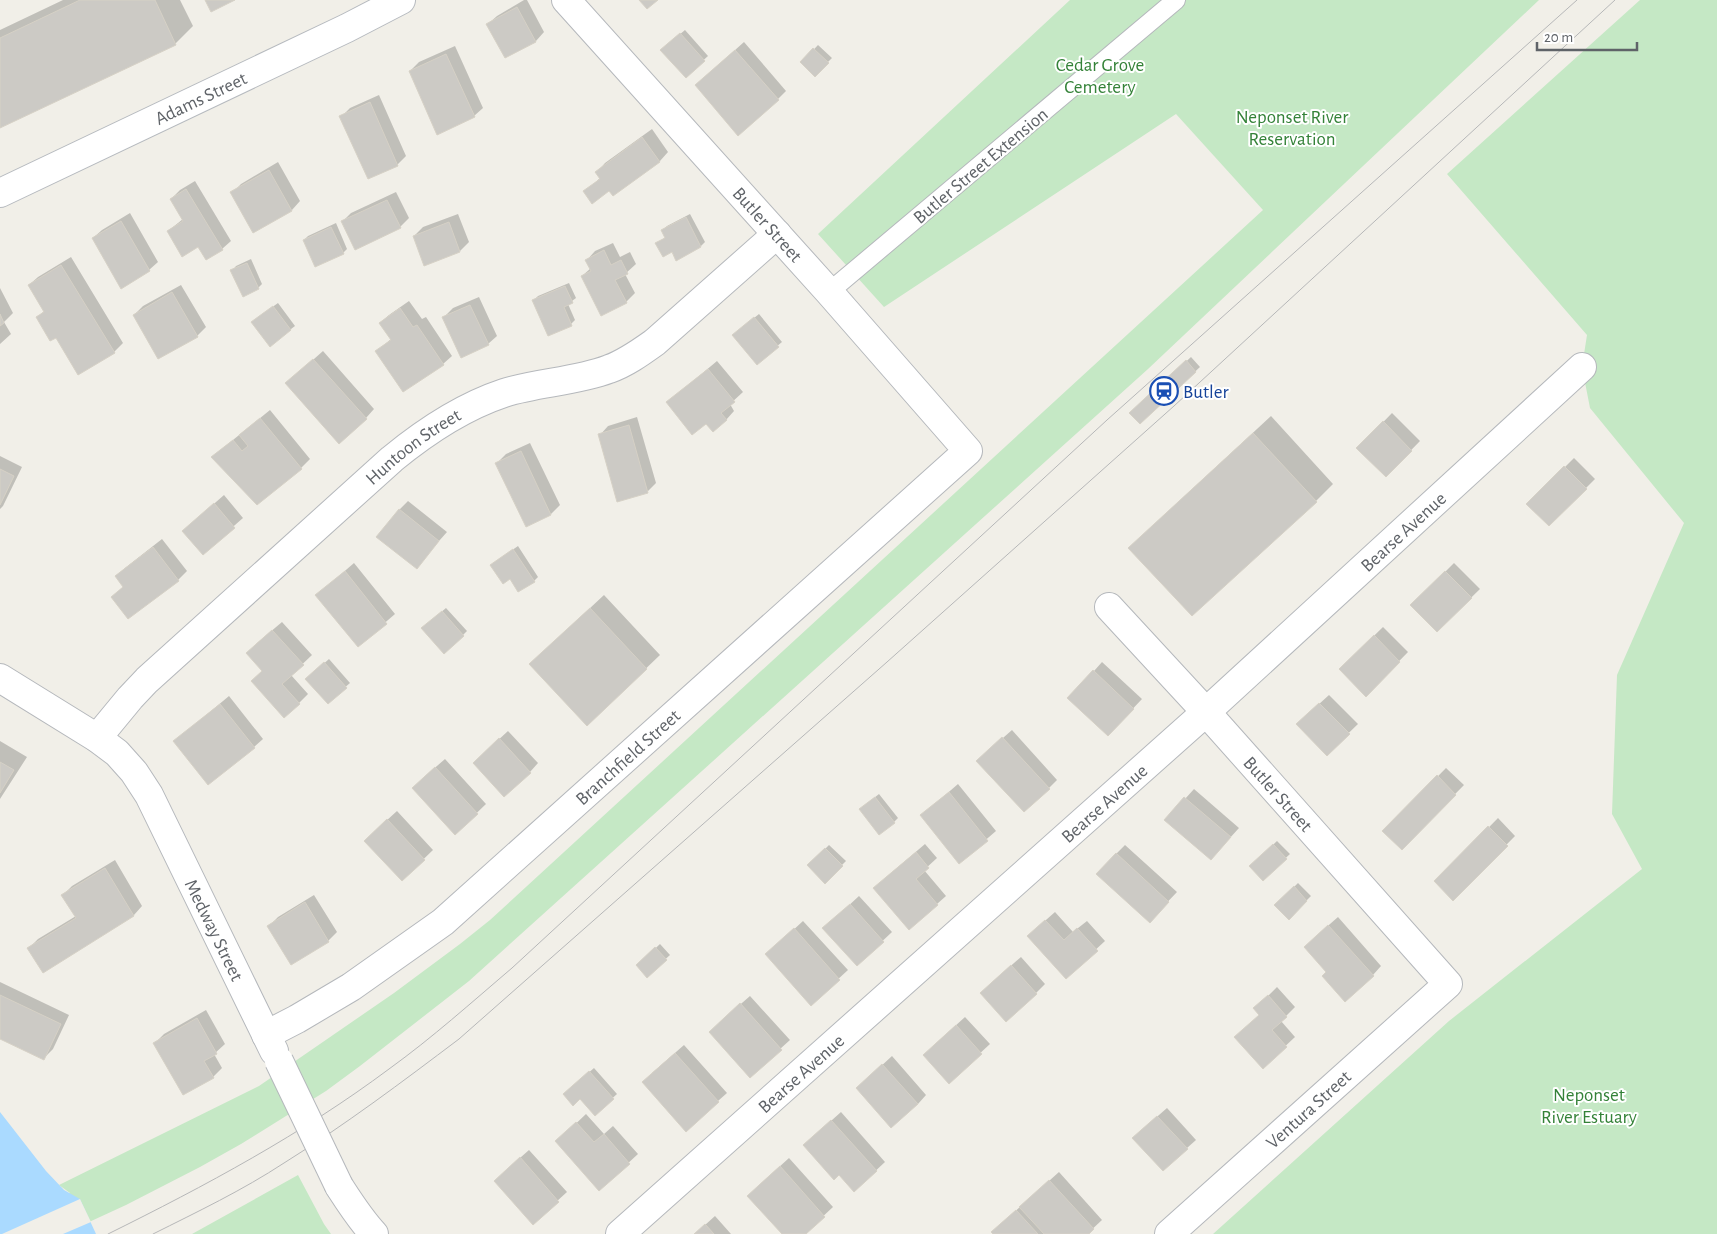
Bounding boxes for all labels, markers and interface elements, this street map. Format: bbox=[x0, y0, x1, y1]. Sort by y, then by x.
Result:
scale bar bbox=[1537, 20, 1637, 52]
text: 20 m bbox=[1544, 30, 1573, 45]
park label: Cedar Grove Cemetery bbox=[1056, 56, 1144, 97]
street label: Adams Street bbox=[152, 69, 250, 129]
street label: Butler Street Extension bbox=[910, 105, 1052, 228]
park label: Neponset River Reservation bbox=[1236, 108, 1348, 149]
street label: Butler Street bbox=[729, 184, 805, 266]
station icon: Butler bbox=[1149, 376, 1179, 406]
place label: Butler bbox=[1183, 383, 1229, 402]
street label: Huntoon Street bbox=[362, 406, 464, 489]
street label: Bearse Avenue bbox=[1358, 489, 1450, 576]
street label: Branchfield Street bbox=[572, 706, 684, 809]
street label: Butler Street bbox=[1239, 753, 1316, 836]
street label: Bearse Avenue bbox=[1058, 761, 1151, 847]
street label: Medway Street bbox=[181, 877, 246, 984]
street label: Bearse Avenue bbox=[755, 1031, 848, 1117]
street label: Ventura Street bbox=[1263, 1067, 1355, 1153]
park label: Neponset River Estuary bbox=[1541, 1086, 1637, 1127]

